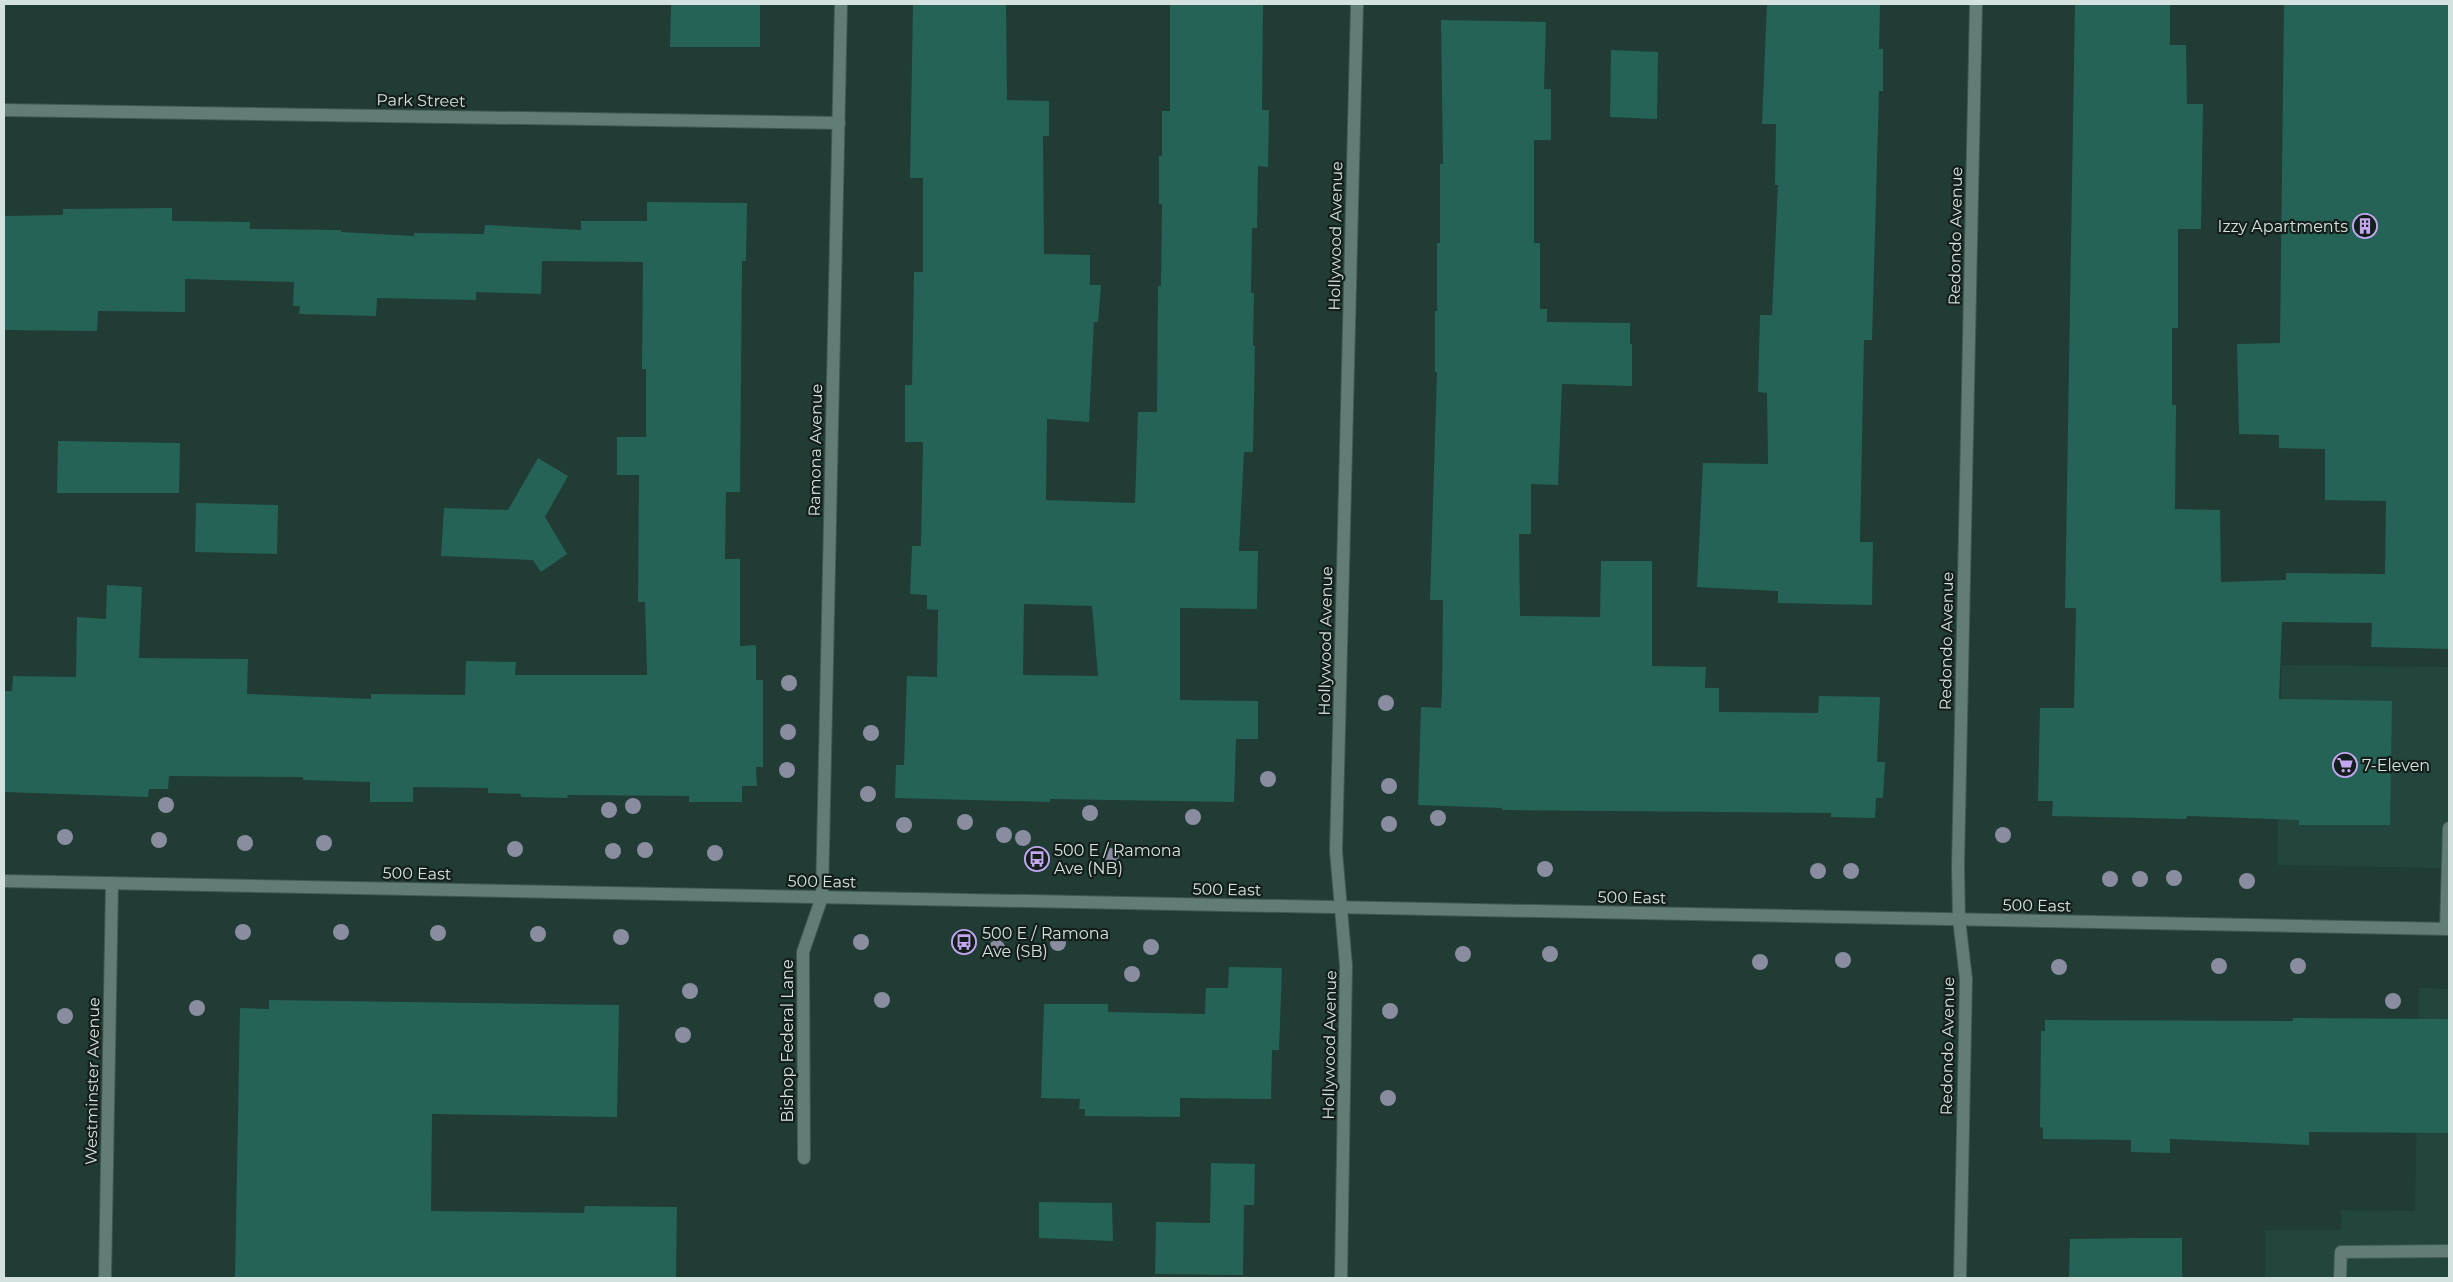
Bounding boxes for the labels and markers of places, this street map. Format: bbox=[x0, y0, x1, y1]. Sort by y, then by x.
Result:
building icon: Izzy Apartments bbox=[2352, 213, 2378, 239]
place label: Izzy Apartments bbox=[2218, 217, 2348, 236]
supermarket icon: 7-Eleven bbox=[2332, 752, 2358, 778]
place label: 7-Eleven bbox=[2362, 756, 2430, 775]
place label: 500 E / Ramona Ave (NB) bbox=[1054, 841, 1181, 878]
bus stop icon: 500 E / Ramona Ave (NB) bbox=[1024, 846, 1050, 872]
place label: 500 E / Ramona Ave (SB) bbox=[982, 924, 1109, 961]
bus stop icon: 500 E / Ramona Ave (SB) bbox=[951, 929, 977, 955]

